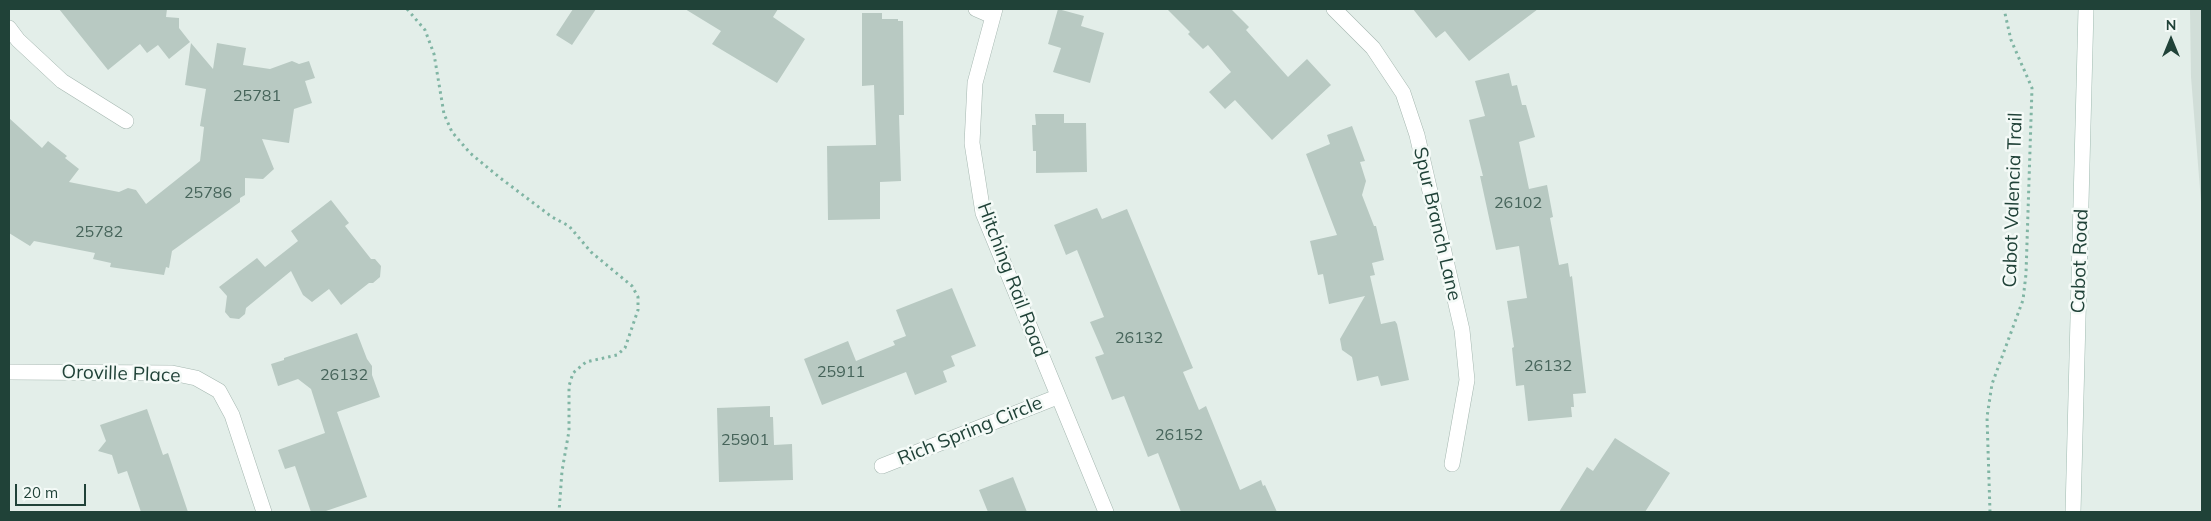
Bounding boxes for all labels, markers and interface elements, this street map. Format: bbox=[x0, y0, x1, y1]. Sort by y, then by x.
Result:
north arrow bbox=[2146, 15, 2196, 65]
text: N bbox=[2166, 16, 2176, 34]
house number: 25781 bbox=[233, 86, 281, 106]
street label: Cabot Valencia Trail bbox=[1999, 112, 2027, 288]
street label: Spur Branch Lane bbox=[1408, 145, 1466, 303]
house number: 25786 bbox=[184, 183, 232, 203]
house number: 26102 bbox=[1494, 193, 1542, 213]
street label: Hitching Rail Road bbox=[972, 200, 1052, 360]
street label: Cabot Road bbox=[2067, 208, 2093, 314]
house number: 25782 bbox=[75, 222, 123, 242]
house number: 26132 bbox=[1115, 328, 1163, 348]
house number: 26132 bbox=[1524, 356, 1572, 376]
street label: Oroville Place bbox=[61, 361, 181, 387]
house number: 25911 bbox=[817, 362, 865, 382]
house number: 26132 bbox=[320, 365, 368, 385]
street label: Rich Spring Circle bbox=[894, 392, 1046, 470]
house number: 26152 bbox=[1155, 425, 1203, 445]
house number: 25901 bbox=[721, 430, 769, 450]
scale bar bbox=[18, 474, 89, 506]
text: 20 m bbox=[23, 483, 58, 502]

